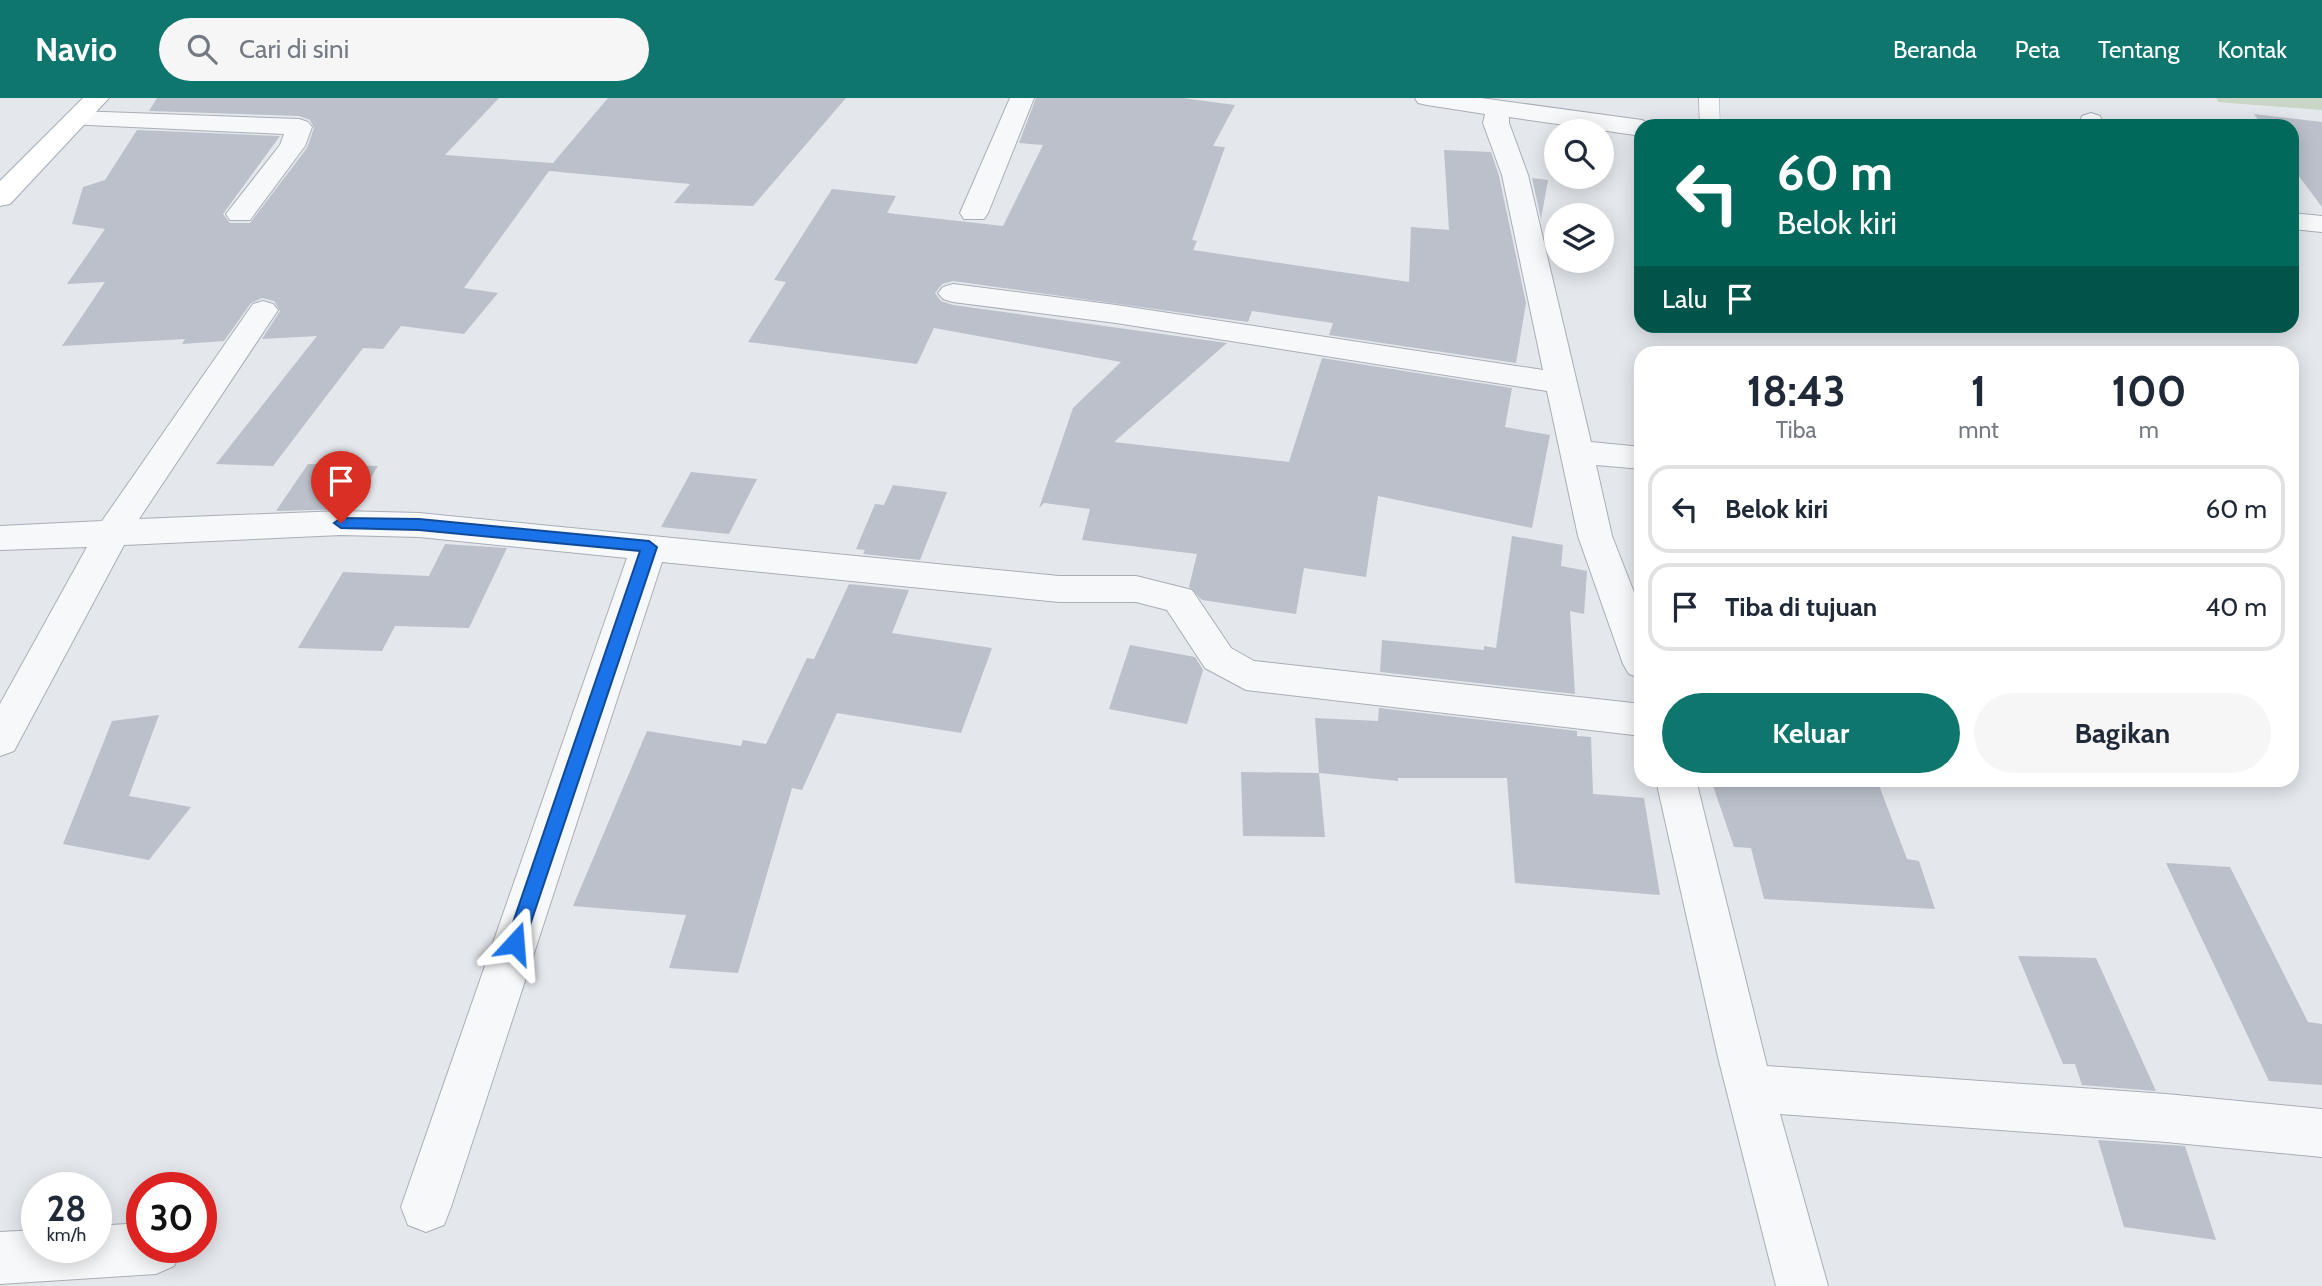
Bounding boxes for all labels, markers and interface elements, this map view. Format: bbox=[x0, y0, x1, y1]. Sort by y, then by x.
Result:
search box bbox=[159, 18, 649, 81]
text: Navio bbox=[35, 29, 117, 69]
icon: search bbox=[183, 30, 221, 68]
text: Cari di sini bbox=[239, 33, 349, 65]
text: Beranda bbox=[1893, 35, 1977, 64]
text: Peta bbox=[2015, 35, 2060, 64]
text: Tentang bbox=[2098, 35, 2179, 64]
text: Kontak bbox=[2217, 35, 2287, 64]
map controls bbox=[1544, 119, 1614, 273]
button: search bbox=[1544, 119, 1614, 189]
text: 60 m bbox=[1777, 143, 1893, 202]
icon: left bbox=[1662, 147, 1753, 238]
button: layers bbox=[1544, 203, 1614, 273]
text: Belok kiri bbox=[1777, 203, 1897, 242]
icon: arrive bbox=[1721, 280, 1759, 318]
text: Lalu bbox=[1662, 283, 1707, 315]
text: 18:43 bbox=[1747, 365, 1846, 417]
text: 1 bbox=[1971, 365, 1986, 417]
text: 100 bbox=[2112, 365, 2186, 417]
text: Tiba bbox=[1776, 416, 1816, 444]
text: mnt bbox=[1958, 416, 1999, 444]
text: m bbox=[2139, 416, 2159, 444]
pin bbox=[311, 451, 371, 523]
icon: arrive bbox=[322, 462, 360, 500]
icon: left bbox=[1666, 490, 1704, 528]
text: Belok kiri bbox=[1725, 493, 1828, 525]
text: 60 m bbox=[2205, 493, 2267, 525]
icon: arrive bbox=[1666, 588, 1704, 626]
text: Tiba di tujuan bbox=[1725, 591, 1877, 623]
text: 40 m bbox=[2205, 591, 2267, 623]
button: Keluar bbox=[1662, 693, 1960, 773]
button: Bagikan bbox=[1974, 693, 2271, 773]
position arrow bbox=[478, 906, 552, 980]
speed limit sign: 30 bbox=[126, 1172, 217, 1263]
text: 28 bbox=[47, 1187, 86, 1230]
text: km/h bbox=[47, 1224, 86, 1246]

